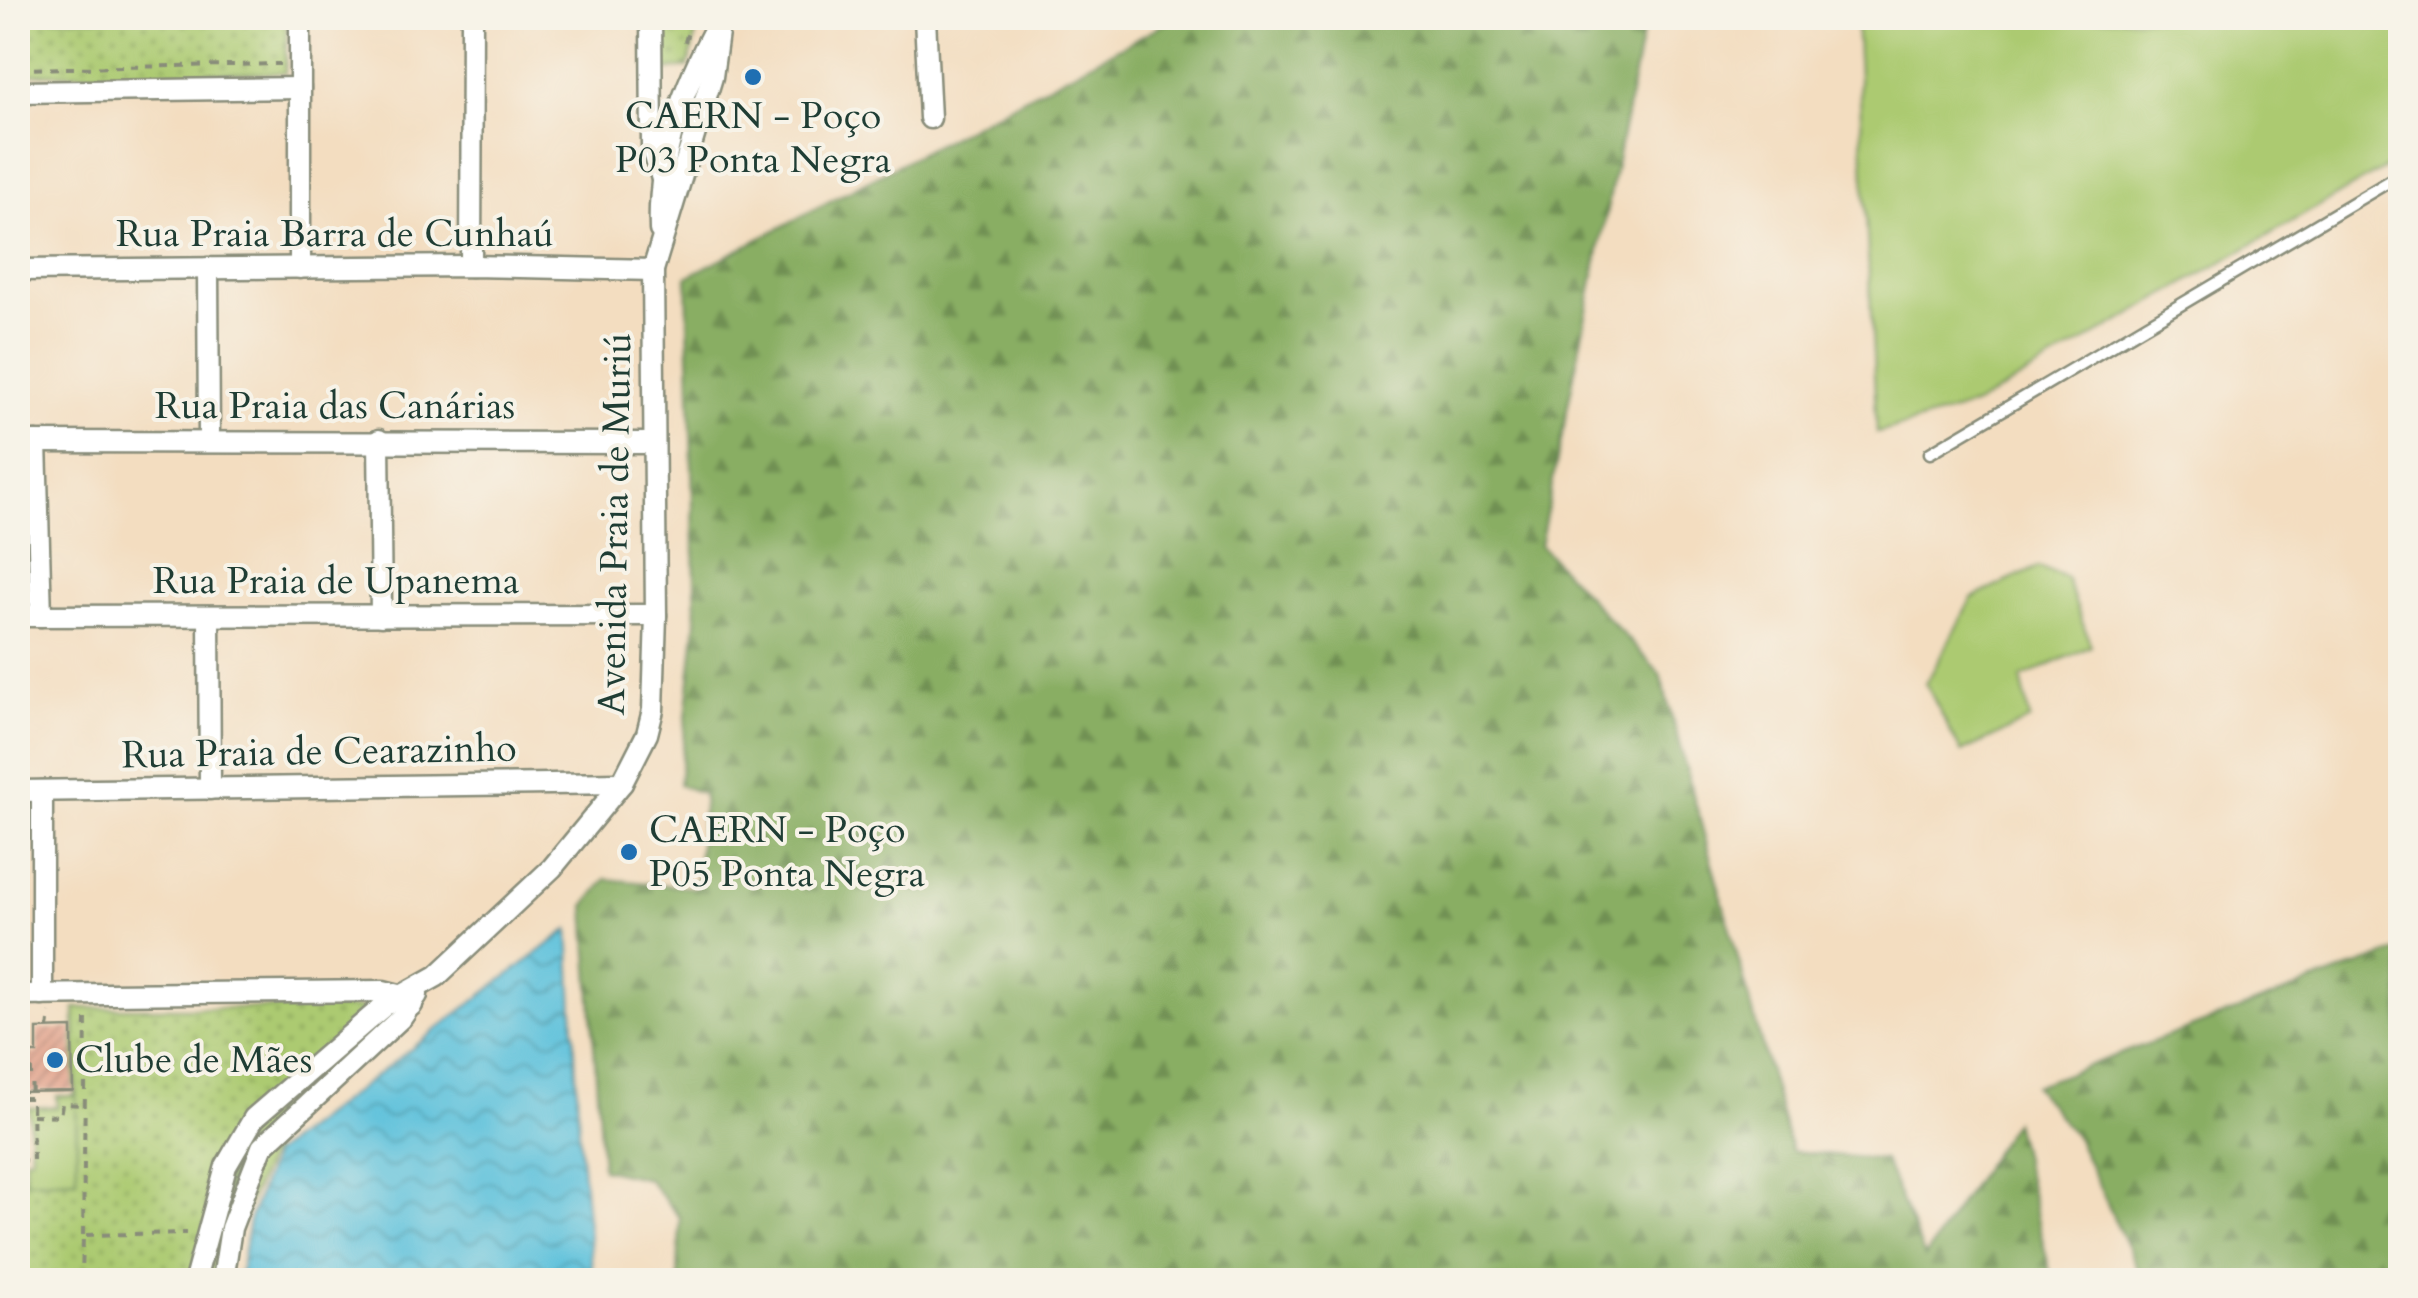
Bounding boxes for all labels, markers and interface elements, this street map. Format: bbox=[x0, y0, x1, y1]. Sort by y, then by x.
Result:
marker: CAERN - Poço P03 Ponta Negra bbox=[742, 66, 764, 88]
place label: CAERN - Poço P03 Ponta Negra bbox=[615, 90, 891, 186]
street label: Rua Praia Barra de Cunhaú bbox=[116, 208, 554, 260]
street label: Avenida Praia de Muriú bbox=[586, 332, 644, 716]
street label: Rua Praia das Canárias bbox=[155, 380, 515, 432]
street label: Rua Praia de Upanema bbox=[153, 555, 519, 607]
street label: Rua Praia de Cearazinho bbox=[121, 723, 517, 781]
place label: CAERN - Poço P05 Ponta Negra bbox=[649, 804, 925, 900]
marker: CAERN - Poço P05 Ponta Negra bbox=[618, 841, 640, 863]
place label: Clube de Mães bbox=[75, 1034, 312, 1086]
marker: Clube de Mães bbox=[44, 1049, 66, 1071]

